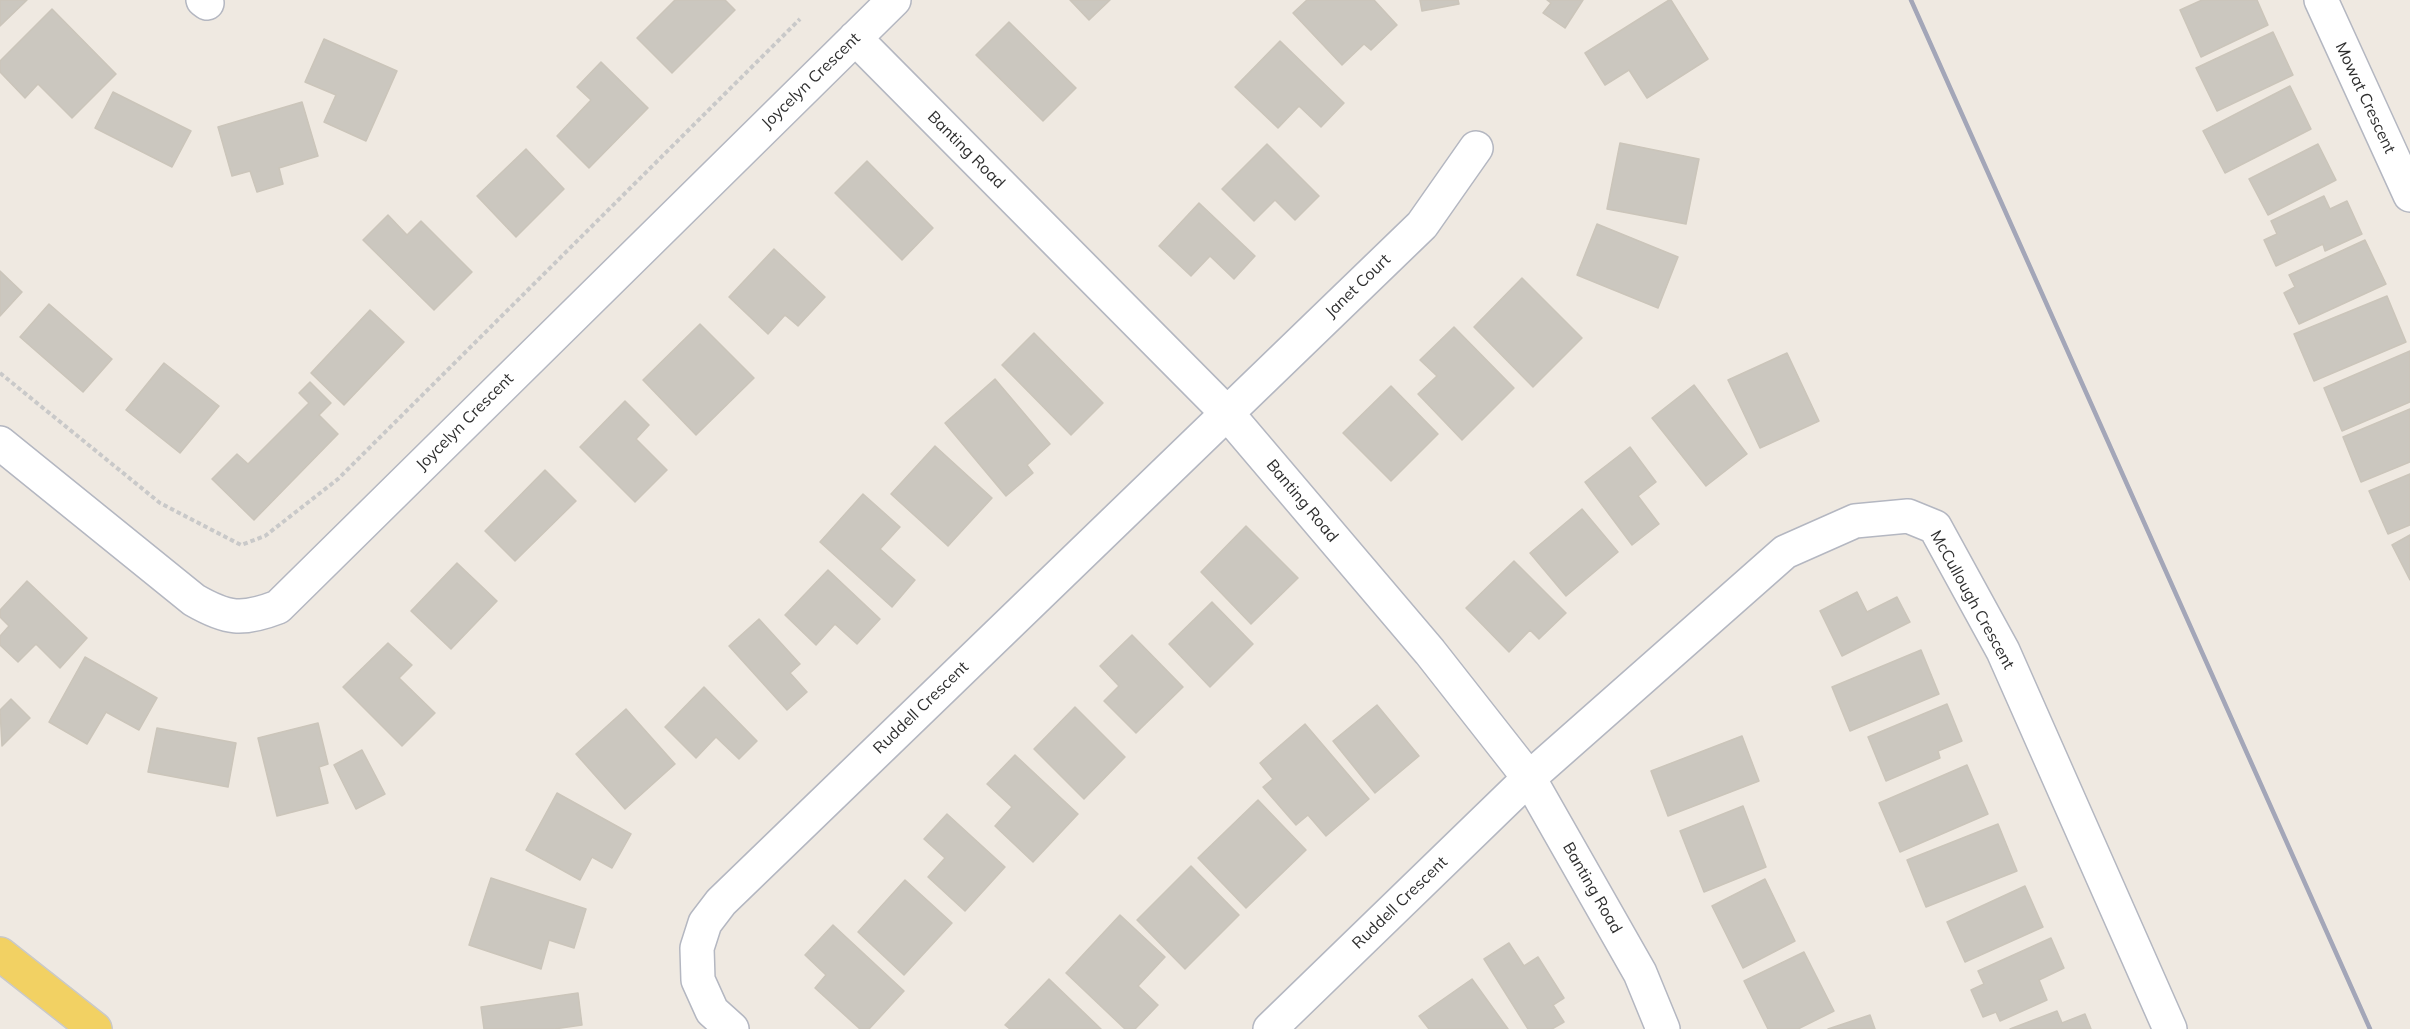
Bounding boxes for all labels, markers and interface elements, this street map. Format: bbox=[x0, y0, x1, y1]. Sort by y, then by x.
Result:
street label: Joycelyn Crescent bbox=[758, 29, 864, 133]
street label: Mowat Crescent bbox=[2331, 39, 2399, 157]
street label: Banting Road bbox=[923, 107, 1009, 193]
street label: Janet Court bbox=[1321, 250, 1395, 322]
street label: Joycelyn Crescent bbox=[412, 369, 518, 475]
street label: Banting Road bbox=[1262, 456, 1342, 546]
street label: McCullough Crescent bbox=[1926, 527, 2018, 673]
street label: Ruddell Crescent bbox=[869, 658, 973, 758]
street label: Banting Road bbox=[1558, 839, 1626, 937]
street label: Ruddell Crescent bbox=[1348, 853, 1452, 953]

